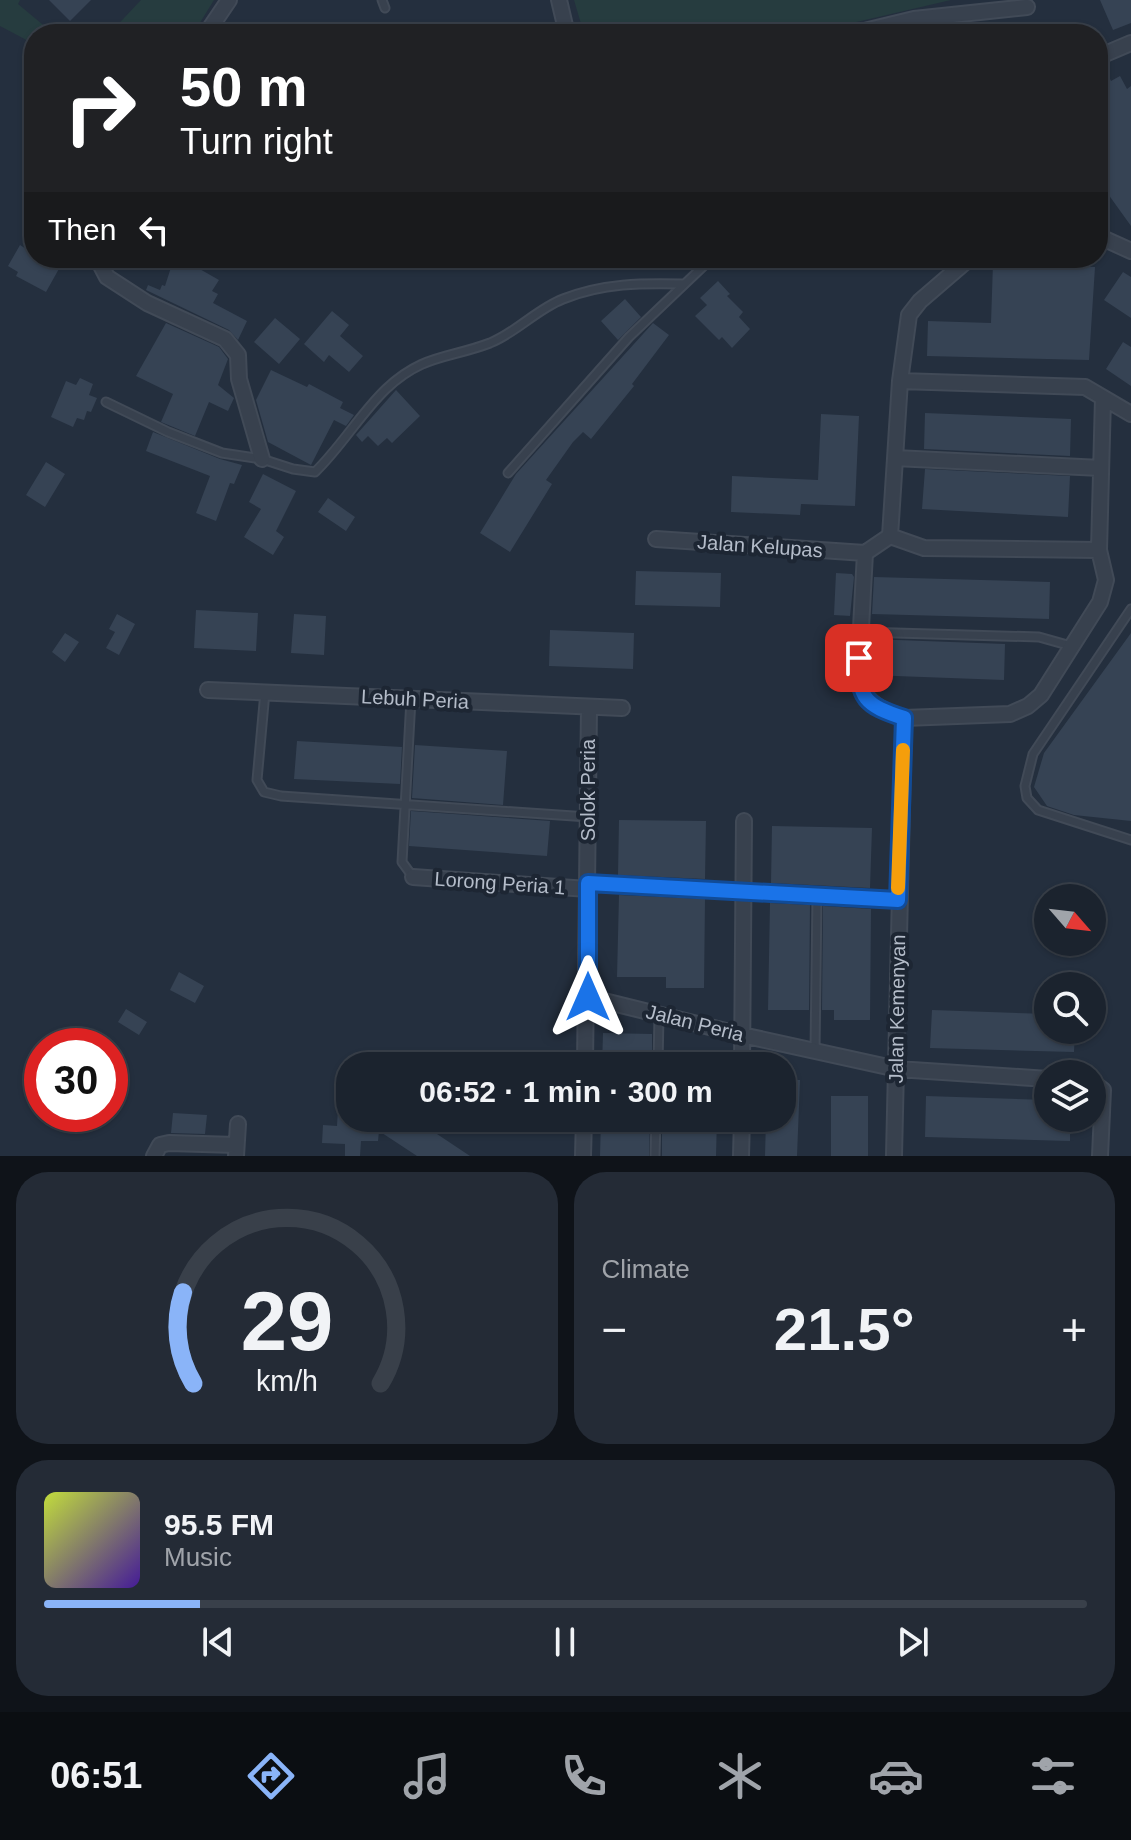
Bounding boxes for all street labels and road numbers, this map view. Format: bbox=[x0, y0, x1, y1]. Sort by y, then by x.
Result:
street label: Jalan Kelupas bbox=[697, 531, 823, 561]
street label: Lebuh Peria bbox=[361, 685, 470, 713]
street label: Solok Peria bbox=[577, 738, 599, 841]
street label: Lorong Peria 1 bbox=[434, 867, 566, 899]
street label: Jalan Kemenyan bbox=[885, 934, 909, 1084]
street label: Jalan Peria bbox=[644, 1000, 747, 1046]

